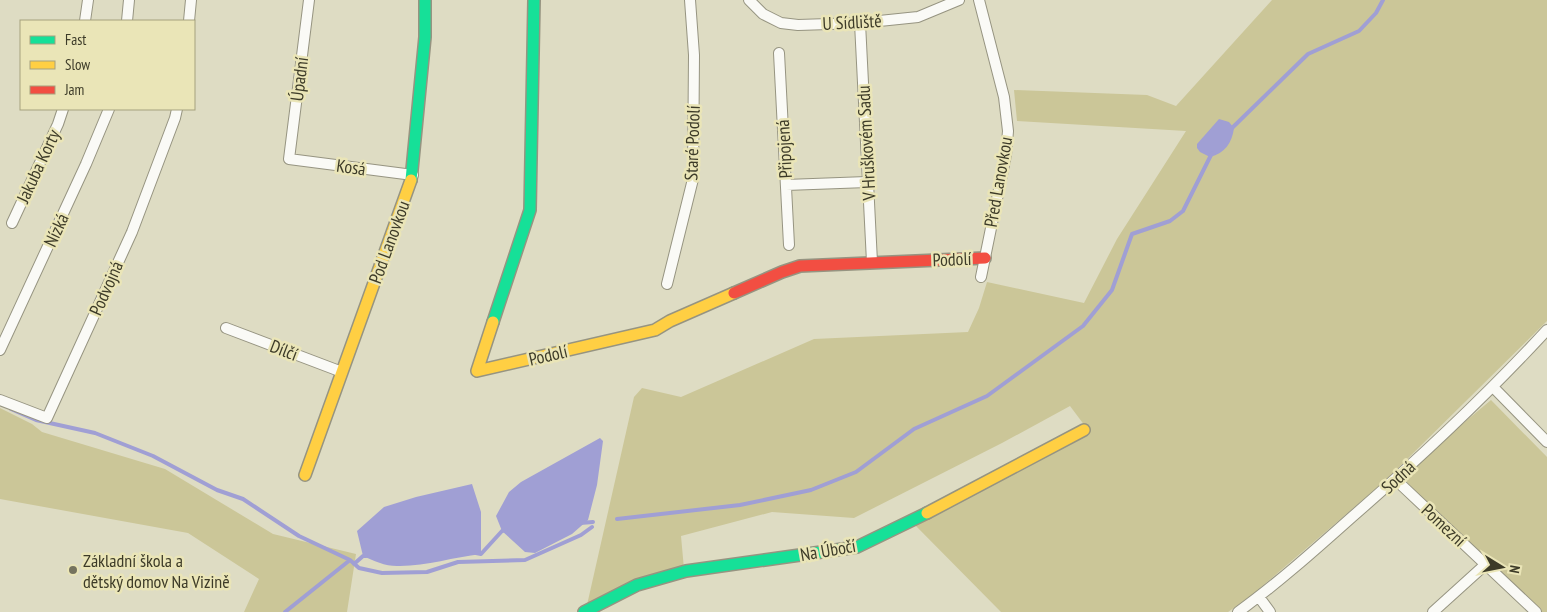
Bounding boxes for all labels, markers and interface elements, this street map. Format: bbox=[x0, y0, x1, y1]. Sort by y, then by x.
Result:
street label: U Sídliště bbox=[822, 9, 882, 35]
legend bbox=[20, 20, 195, 110]
text: Fast bbox=[65, 30, 86, 49]
text: Slow bbox=[65, 55, 90, 74]
street label: Úpadní bbox=[285, 56, 313, 102]
text: Jam bbox=[64, 80, 84, 99]
street label: V Hruškovém Sadu bbox=[852, 85, 881, 202]
street label: Staré Podolí bbox=[679, 105, 705, 181]
street label: Připojená bbox=[771, 119, 797, 179]
street label: Jakuba Korty bbox=[11, 126, 65, 207]
street label: Před Lanovkou bbox=[979, 135, 1017, 229]
street label: Kosá bbox=[335, 154, 367, 180]
street label: Pod Lanovkou bbox=[363, 198, 415, 286]
street label: Nízká bbox=[38, 210, 74, 250]
street label: Podolí bbox=[932, 247, 972, 271]
street label: Podvojná bbox=[84, 257, 128, 319]
street label: Dílčí bbox=[267, 334, 301, 366]
street label: Podolí bbox=[526, 339, 570, 371]
street label: Sodná bbox=[1376, 455, 1420, 499]
street label: Pomezní bbox=[1417, 499, 1471, 551]
street label: Na Úbočí bbox=[798, 534, 858, 566]
north arrow bbox=[1477, 542, 1527, 592]
place label: Základní škola a dětský domov Na Vizině bbox=[83, 549, 230, 593]
marker: Základní škola a dětský domov Na Vizině bbox=[67, 564, 79, 576]
text: N bbox=[1505, 564, 1524, 575]

